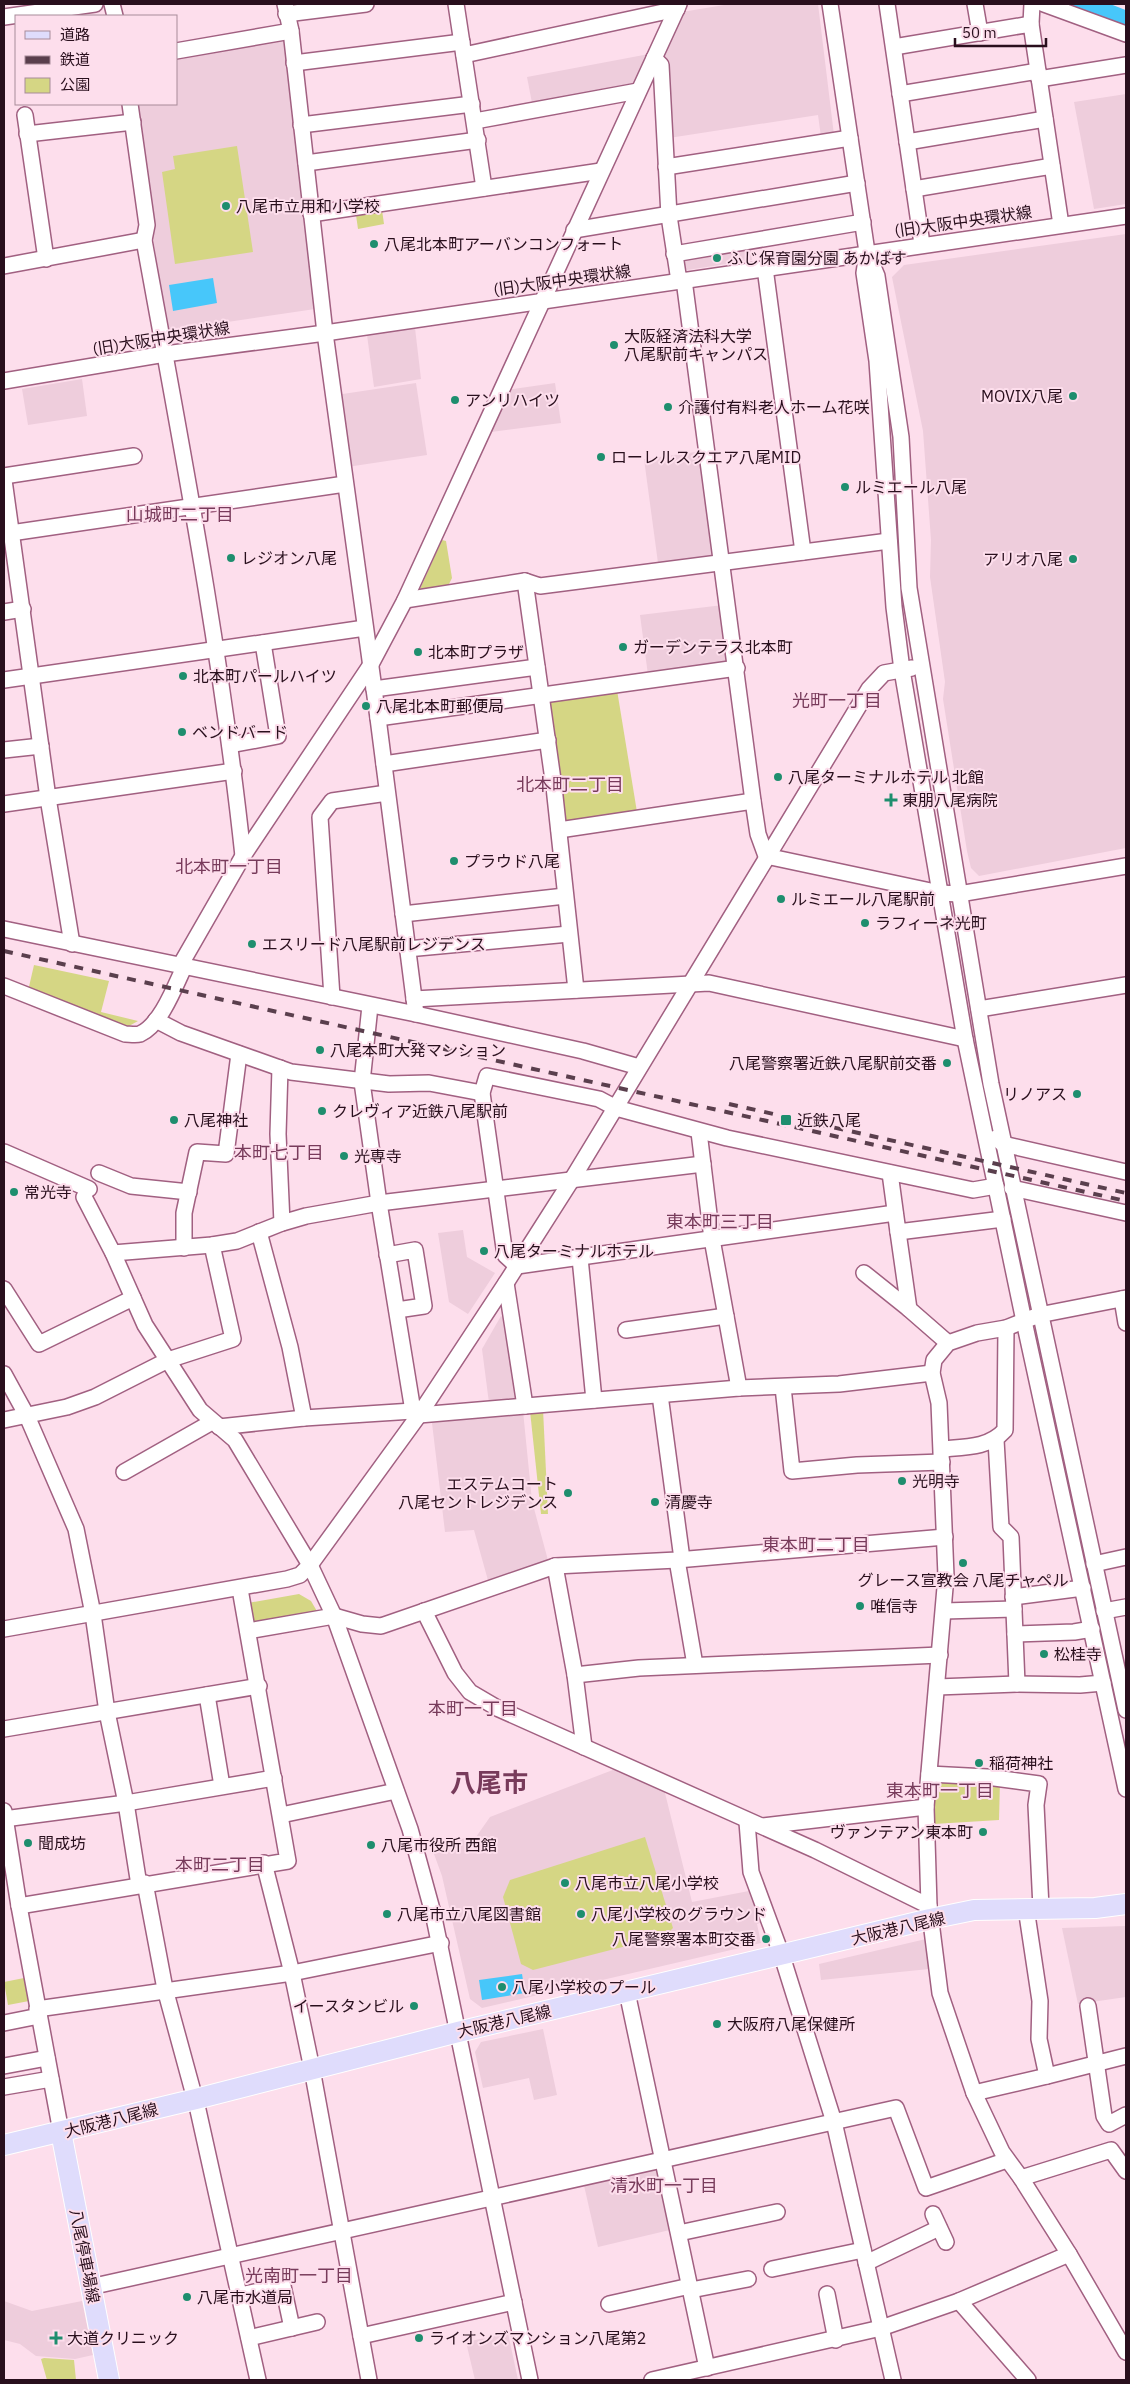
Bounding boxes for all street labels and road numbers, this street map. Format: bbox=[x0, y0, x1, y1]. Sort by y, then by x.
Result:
street label: (旧)大阪中央環状線 bbox=[893, 201, 1033, 241]
street label: (旧)大阪中央環状線 bbox=[492, 260, 632, 300]
street label: (旧)大阪中央環状線 bbox=[91, 317, 231, 359]
street label: 大阪港八尾線 bbox=[849, 1907, 947, 1949]
street label: 大阪港八尾線 bbox=[455, 2000, 553, 2042]
street label: 大阪港八尾線 bbox=[62, 2099, 160, 2141]
street label: 八尾停車場線 bbox=[66, 2207, 104, 2305]

